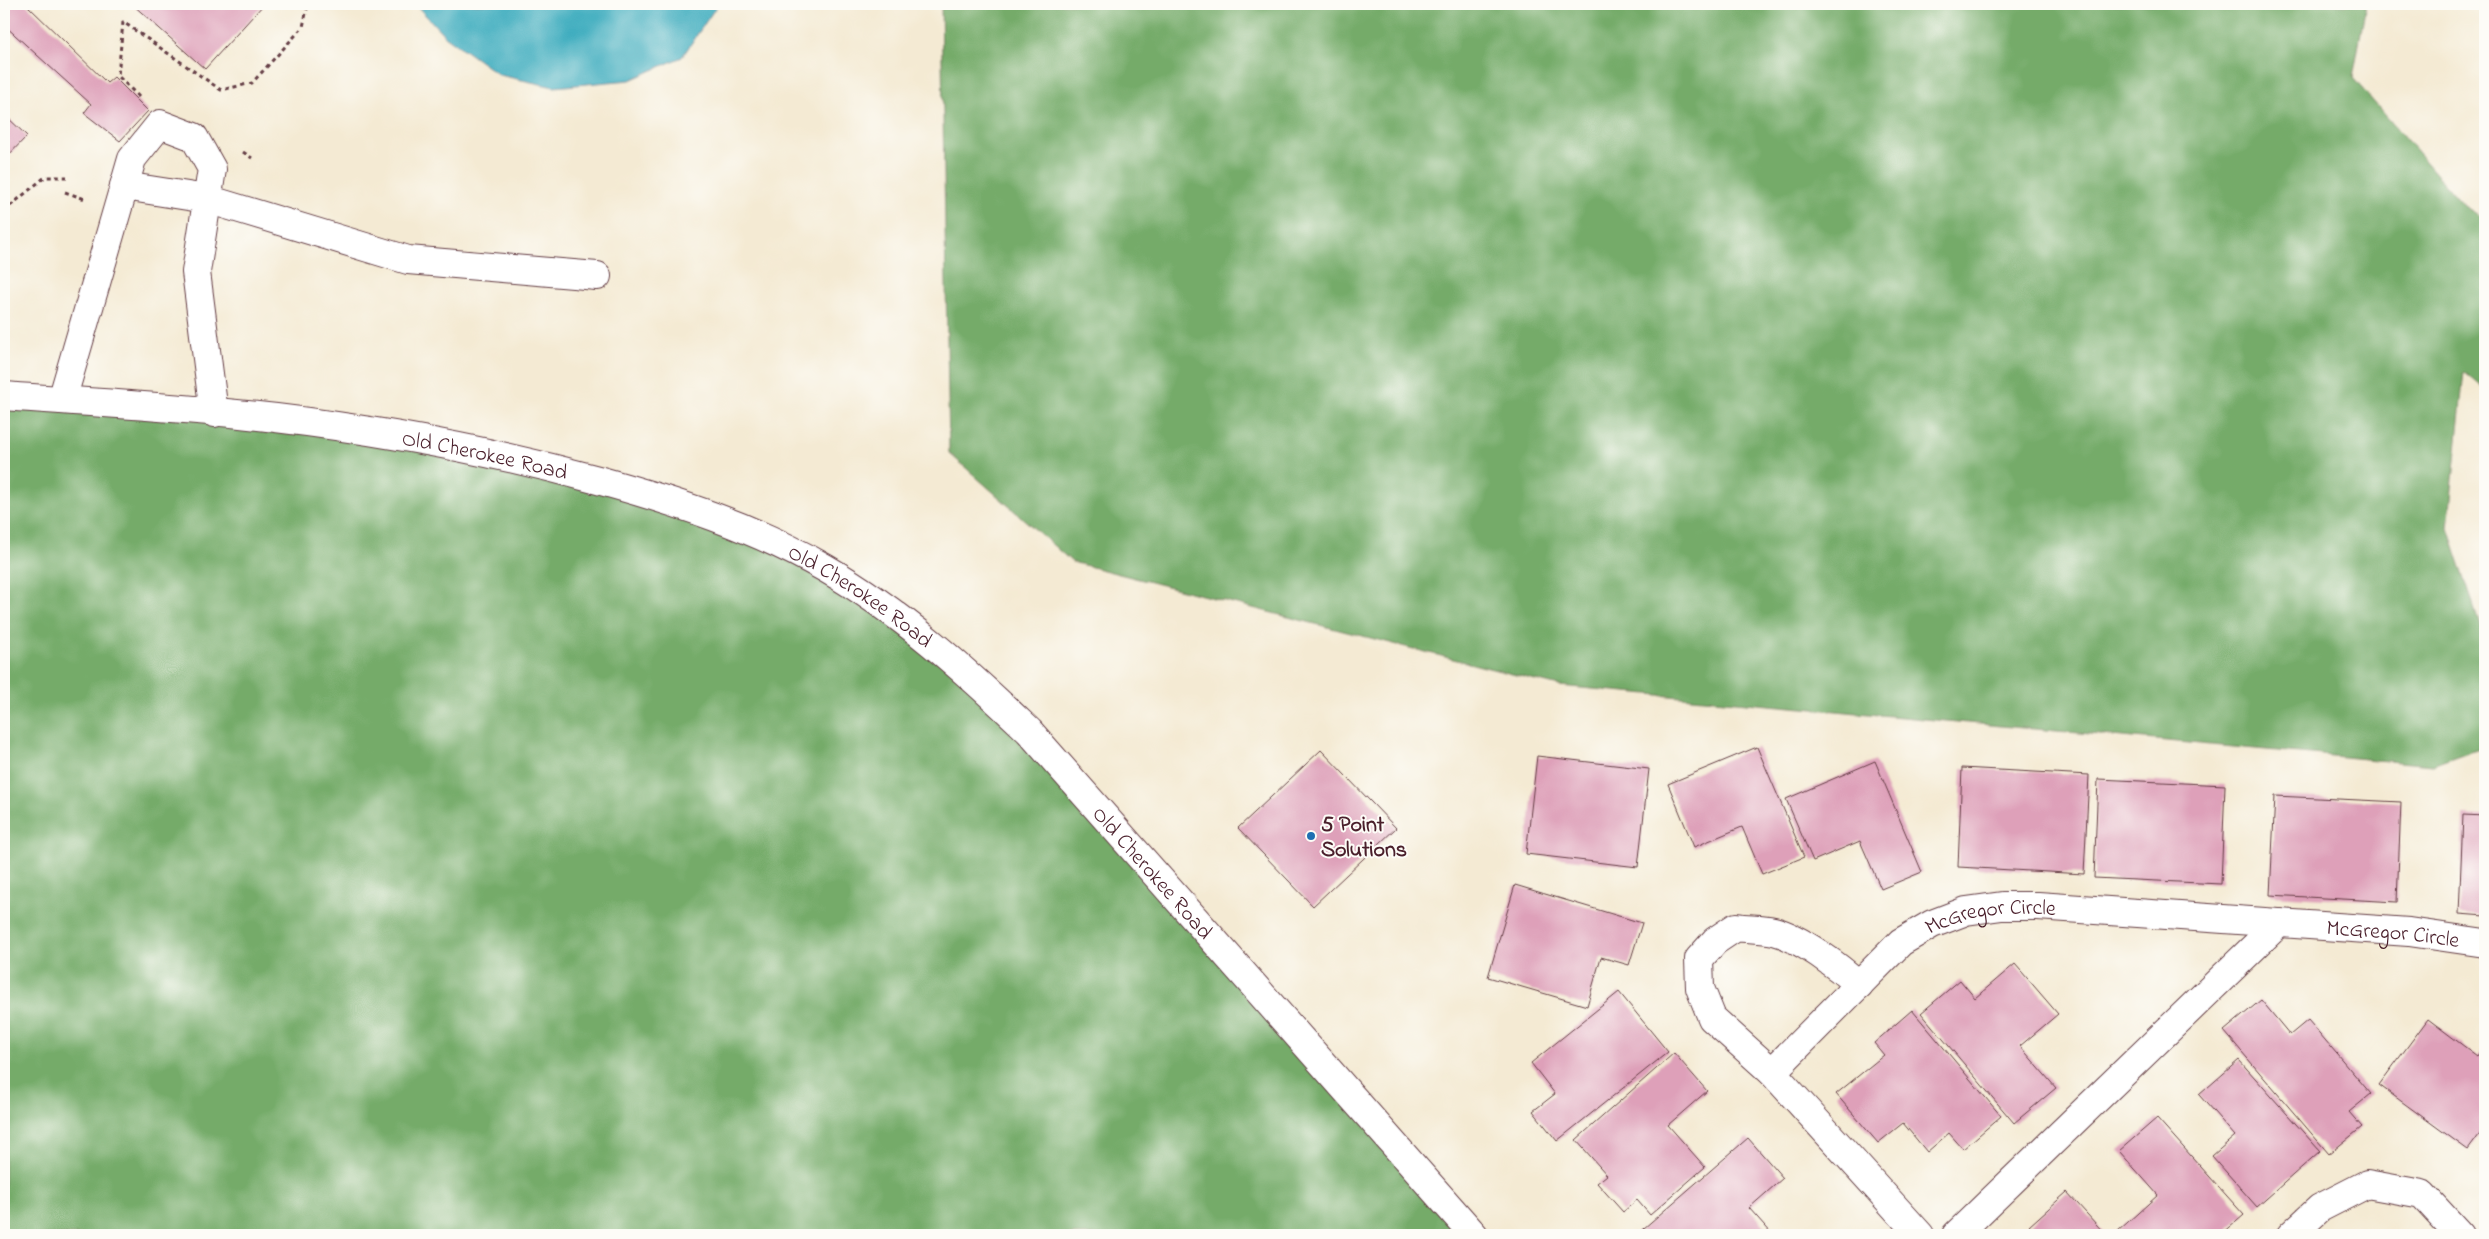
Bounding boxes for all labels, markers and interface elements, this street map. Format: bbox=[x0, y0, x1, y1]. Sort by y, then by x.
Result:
street label: Old Cherokee Road bbox=[399, 424, 571, 490]
street label: Old Cherokee Road bbox=[781, 538, 939, 657]
street label: Old Cherokee Road bbox=[1083, 800, 1219, 948]
place label: 5 Point Solutions bbox=[1321, 810, 1407, 867]
marker: 5 Point Solutions bbox=[1305, 830, 1317, 842]
street label: McGregor Circle bbox=[1919, 893, 2057, 944]
street label: McGregor Circle bbox=[2325, 913, 2461, 958]

